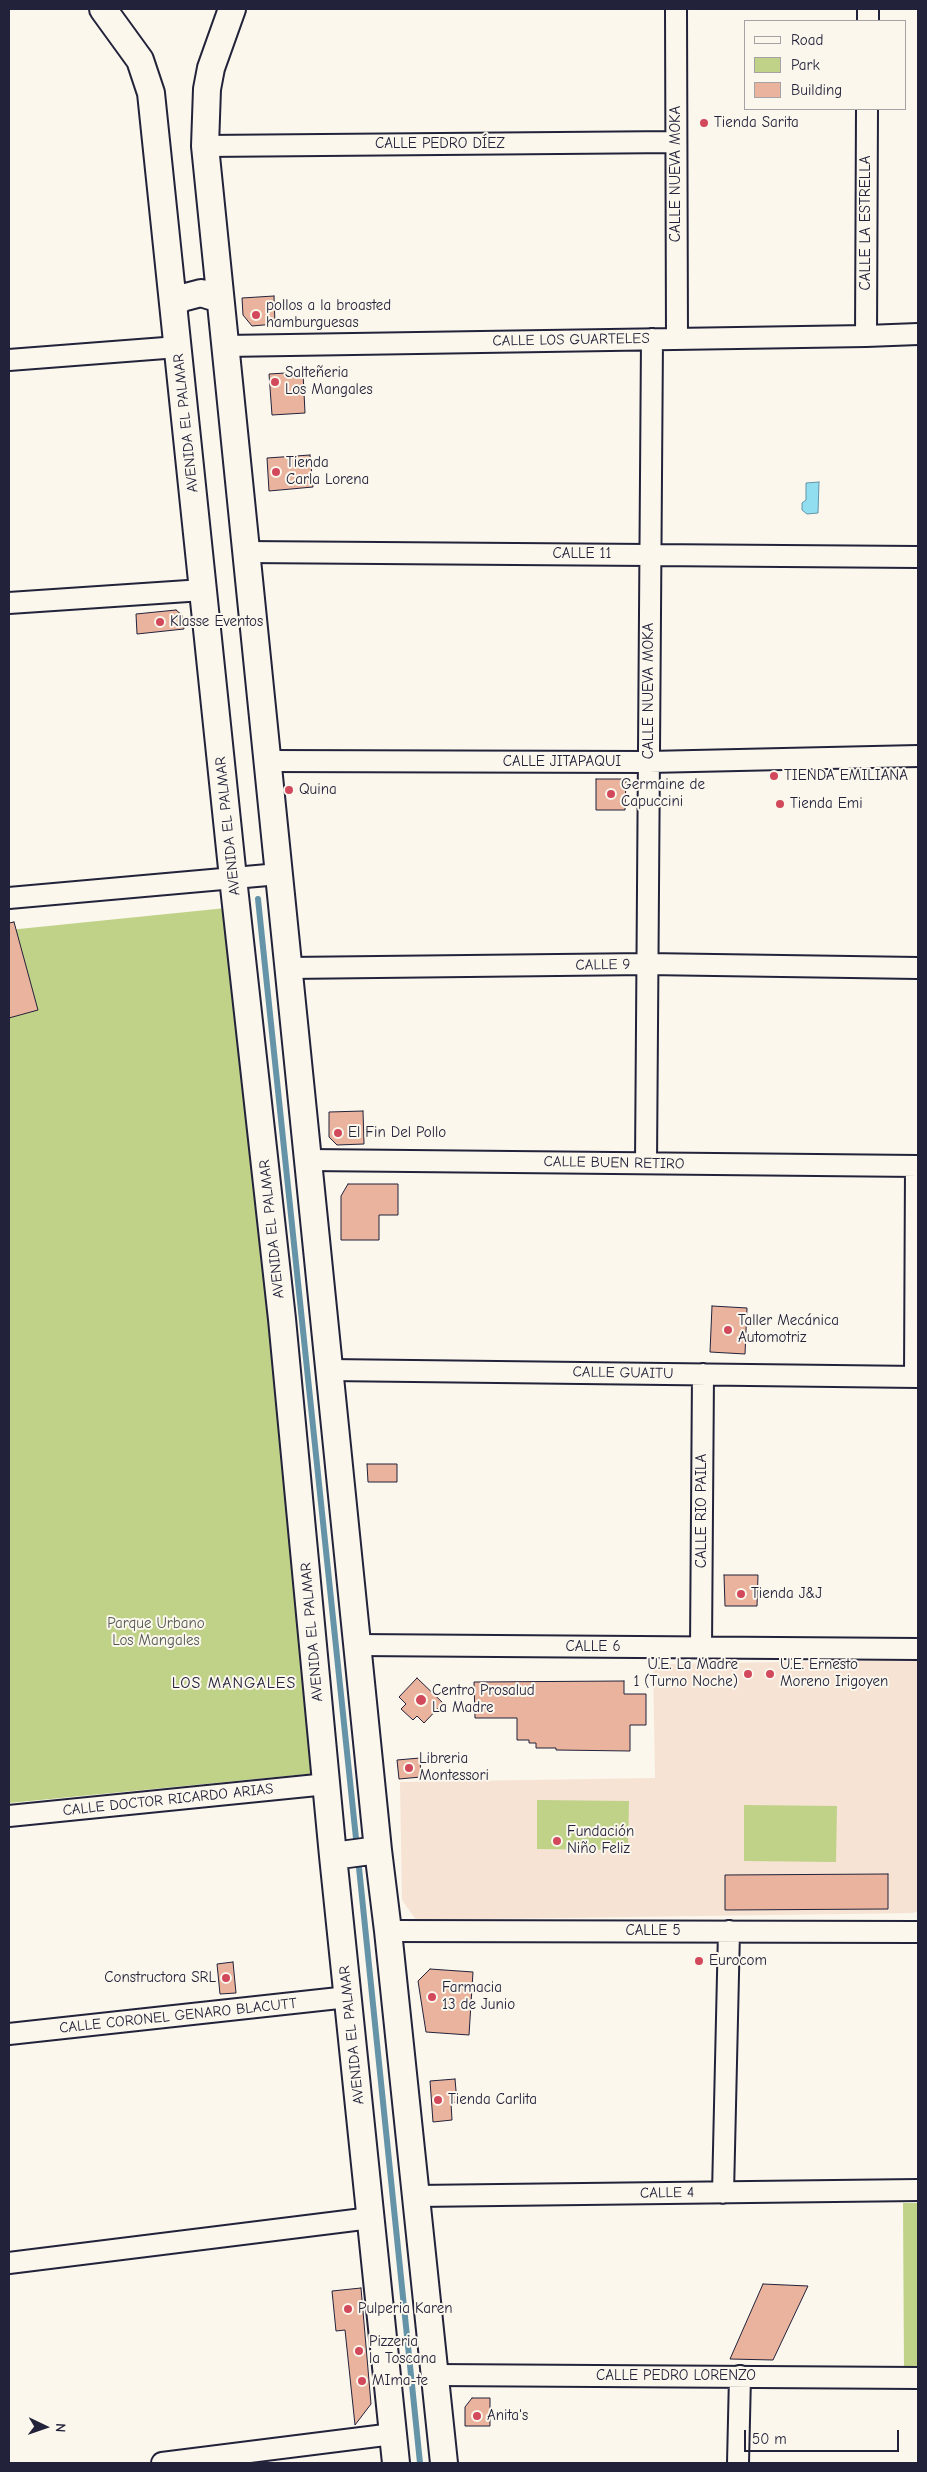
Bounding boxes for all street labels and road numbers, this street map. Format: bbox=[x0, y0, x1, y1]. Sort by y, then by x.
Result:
street label: CALLE NUEVA MOKA bbox=[667, 106, 685, 242]
street label: CALLE PEDRO DÍEZ bbox=[375, 135, 505, 153]
street label: CALLE LA ESTRELLA bbox=[857, 155, 875, 291]
street label: CALLE LOS GUARTELES bbox=[492, 330, 650, 350]
street label: AVENIDA EL PALMAR bbox=[170, 353, 202, 493]
street label: CALLE 11 bbox=[553, 545, 611, 563]
street label: CALLE NUEVA MOKA bbox=[640, 623, 658, 759]
street label: CALLE JITAPAQUI bbox=[503, 753, 621, 771]
street label: AVENIDA EL PALMAR bbox=[212, 756, 244, 896]
street label: CALLE 9 bbox=[575, 956, 631, 974]
street label: CALLE BUEN RETIRO bbox=[543, 1153, 685, 1173]
street label: AVENIDA EL PALMAR bbox=[256, 1159, 288, 1299]
street label: CALLE GUAITU bbox=[573, 1363, 673, 1383]
street label: CALLE RIO PAILA bbox=[693, 1454, 711, 1568]
street label: AVENIDA EL PALMAR bbox=[297, 1562, 327, 1702]
street label: CALLE 6 bbox=[565, 1638, 621, 1656]
street label: CALLE DOCTOR RICARDO ARIAS bbox=[62, 1780, 274, 1820]
street label: CALLE 5 bbox=[625, 1922, 681, 1940]
street label: AVENIDA EL PALMAR bbox=[336, 1965, 368, 2105]
street label: CALLE CORONEL GENARO BLACUTT bbox=[58, 1995, 298, 2037]
street label: CALLE 4 bbox=[640, 2184, 694, 2202]
street label: CALLE PEDRO LORENZO bbox=[596, 2367, 756, 2385]

